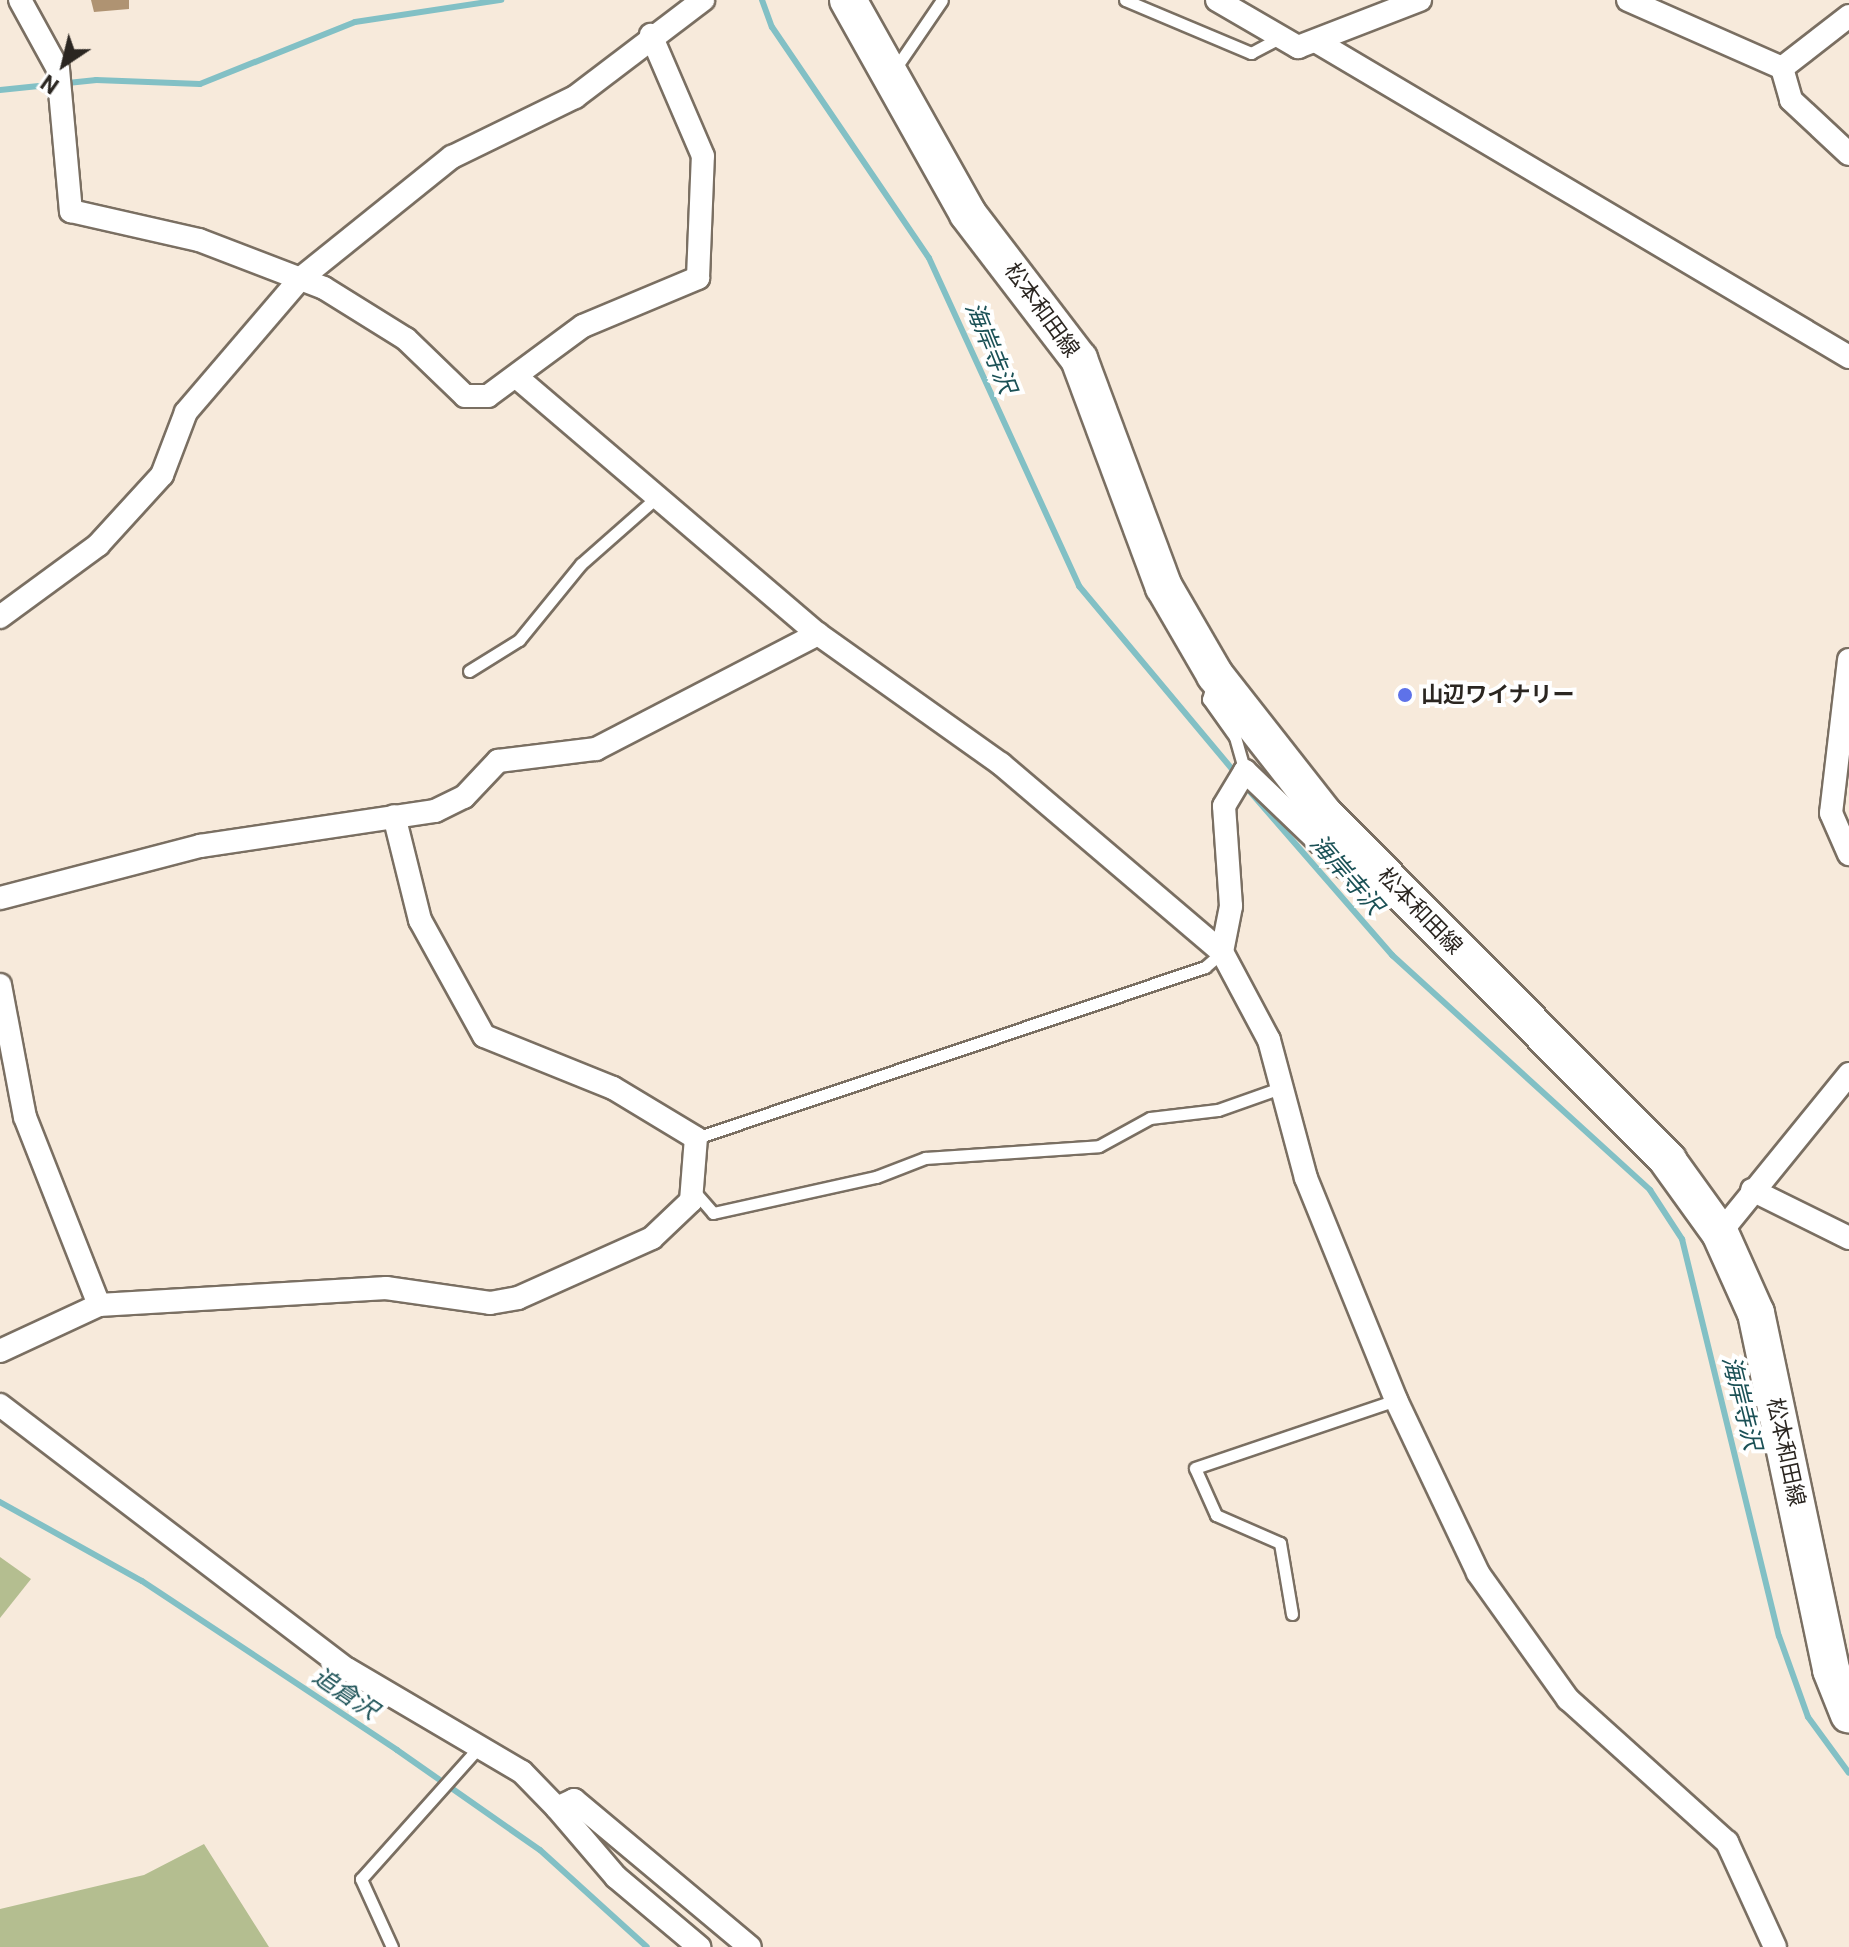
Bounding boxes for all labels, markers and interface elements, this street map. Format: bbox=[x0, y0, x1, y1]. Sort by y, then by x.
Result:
north arrow bbox=[24, 24, 104, 104]
text: N bbox=[36, 69, 63, 99]
street label: 松本和田線 bbox=[999, 258, 1085, 362]
water label: 海岸寺沢 bbox=[959, 298, 1021, 398]
place label: 山辺ワイナリー bbox=[1421, 682, 1575, 708]
marker: 山辺ワイナリー bbox=[1396, 686, 1414, 704]
water label: 海岸寺沢 bbox=[1304, 829, 1388, 921]
street label: 松本和田線 bbox=[1372, 862, 1468, 960]
water label: 海岸寺沢 bbox=[1715, 1353, 1767, 1453]
street label: 松本和田線 bbox=[1762, 1395, 1810, 1509]
water label: 追倉沢 bbox=[307, 1662, 383, 1726]

